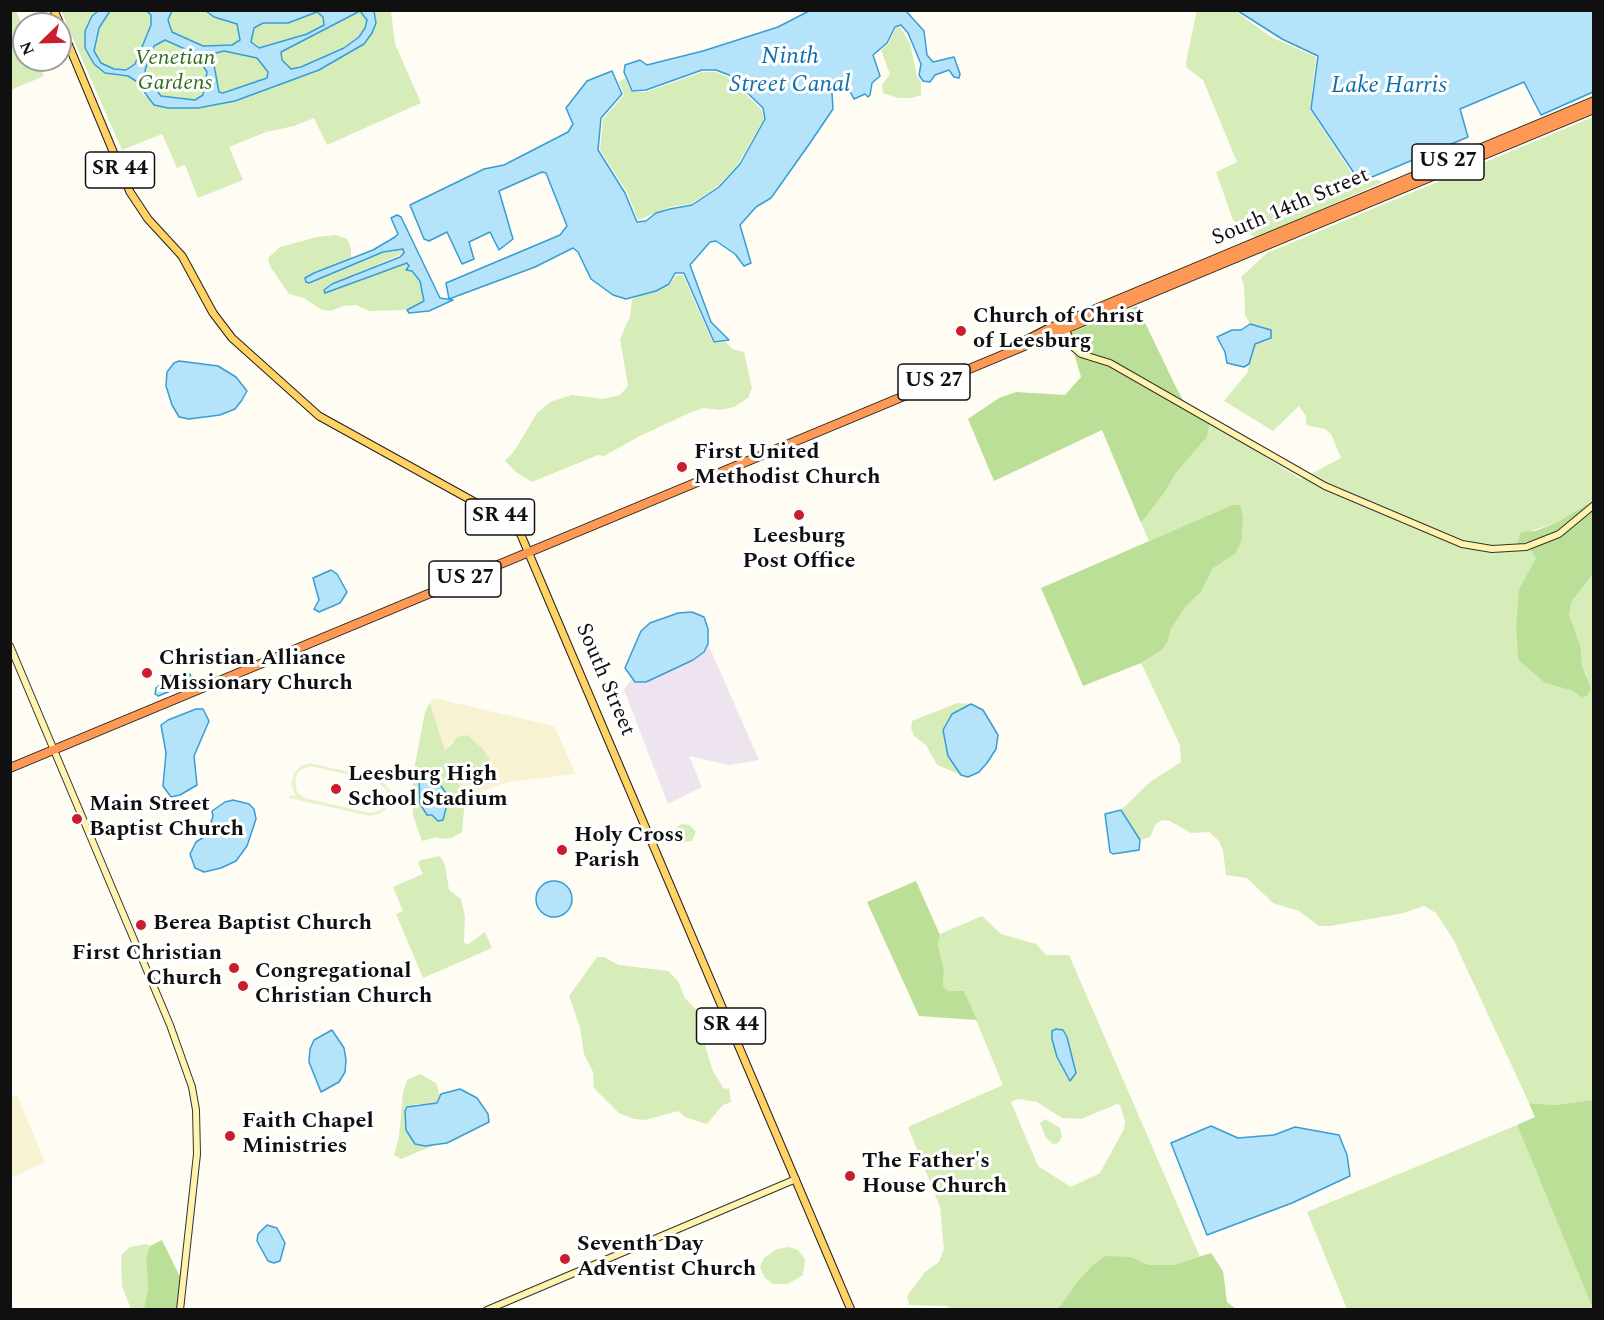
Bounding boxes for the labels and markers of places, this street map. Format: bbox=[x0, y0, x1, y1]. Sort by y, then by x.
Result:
place label: Church of Christ of Leesburg bbox=[973, 305, 1144, 356]
marker: Church of Christ of Leesburg bbox=[954, 324, 968, 338]
place label: First United Methodist Church bbox=[694, 441, 881, 493]
marker: First United Methodist Church bbox=[675, 460, 689, 474]
marker: Leesburg Post Office bbox=[792, 508, 806, 522]
place label: Leesburg Post Office bbox=[743, 525, 855, 576]
place label: Christian Alliance Missionary Church bbox=[159, 647, 353, 698]
marker: Christian Alliance Missionary Church bbox=[140, 666, 154, 680]
place label: Leesburg High School Stadium bbox=[348, 763, 507, 814]
marker: Leesburg High School Stadium bbox=[329, 782, 343, 796]
place label: Main Street Baptist Church bbox=[89, 793, 244, 844]
marker: Main Street Baptist Church bbox=[70, 812, 84, 826]
place label: Holy Cross Parish bbox=[574, 824, 684, 876]
marker: Holy Cross Parish bbox=[555, 843, 569, 857]
place label: Berea Baptist Church bbox=[153, 912, 372, 938]
marker: Berea Baptist Church bbox=[134, 918, 148, 932]
place label: First Christian Church bbox=[72, 942, 222, 993]
place label: Congregational Christian Church bbox=[255, 960, 432, 1011]
marker: First Christian Church bbox=[227, 961, 241, 975]
marker: Congregational Christian Church bbox=[236, 979, 250, 993]
place label: Faith Chapel Ministries bbox=[242, 1110, 374, 1162]
marker: Faith Chapel Ministries bbox=[223, 1129, 237, 1143]
place label: The Father's House Church bbox=[862, 1150, 1007, 1202]
marker: The Father's House Church bbox=[843, 1169, 857, 1183]
place label: Seventh Day Adventist Church bbox=[577, 1233, 756, 1284]
marker: Seventh Day Adventist Church bbox=[558, 1252, 572, 1266]

